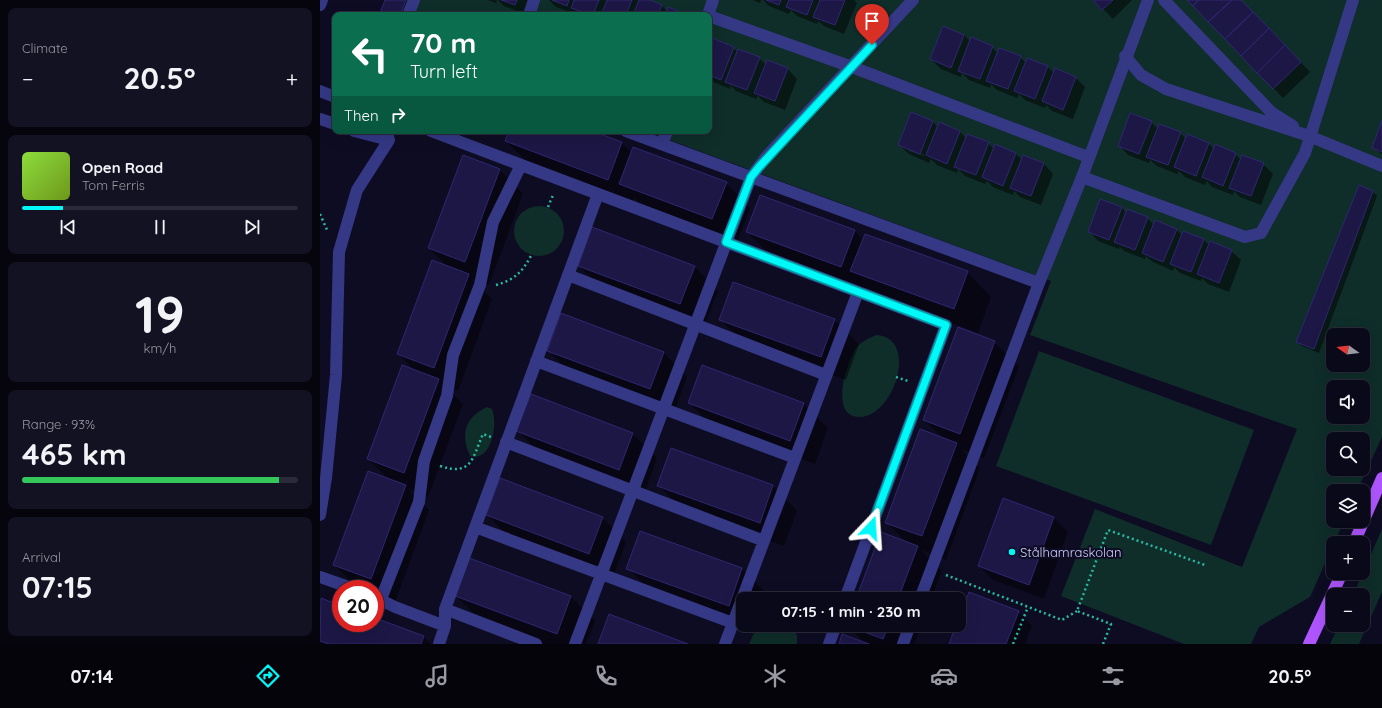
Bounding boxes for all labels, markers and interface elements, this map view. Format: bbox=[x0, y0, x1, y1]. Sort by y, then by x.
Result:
pin bbox=[855, 4, 889, 45]
icon: arrive bbox=[861, 10, 883, 32]
text: 70 m bbox=[410, 25, 476, 60]
icon: left bbox=[344, 28, 396, 80]
text: Climate bbox=[22, 40, 68, 56]
text: 20.5° bbox=[124, 59, 196, 97]
text: Turn left bbox=[410, 60, 478, 83]
text: − bbox=[22, 65, 33, 93]
text: + bbox=[286, 65, 298, 93]
icon: right bbox=[387, 104, 409, 126]
text: Then bbox=[344, 106, 379, 125]
text: Open Road bbox=[82, 158, 163, 177]
text: Tom Ferris bbox=[82, 177, 145, 193]
icon: previous bbox=[57, 216, 79, 238]
icon: pause bbox=[149, 216, 171, 238]
icon: next bbox=[241, 216, 263, 238]
text: 19 bbox=[135, 281, 185, 346]
north arrow bbox=[1326, 328, 1370, 372]
map controls bbox=[1326, 328, 1370, 632]
text: km/h bbox=[144, 340, 176, 356]
button: sound bbox=[1326, 380, 1370, 424]
text: Range · 93% bbox=[22, 416, 95, 432]
button: search bbox=[1326, 432, 1370, 476]
text: 465 km bbox=[22, 435, 127, 473]
button: layers bbox=[1326, 484, 1370, 528]
position arrow bbox=[850, 507, 892, 549]
button: + bbox=[1326, 536, 1370, 580]
place label: Stålhamraskolan bbox=[1020, 544, 1121, 560]
marker: Stålhamraskolan bbox=[1007, 547, 1017, 557]
text: Arrival bbox=[22, 549, 61, 565]
text: 07:15 bbox=[22, 568, 93, 606]
speed limit sign: 20 bbox=[332, 580, 384, 632]
button: − bbox=[1326, 588, 1370, 632]
text: 07:15 · 1 min · 230 m bbox=[781, 602, 921, 621]
icon: directions bbox=[254, 662, 282, 690]
icon: music bbox=[423, 662, 451, 690]
icon: phone bbox=[592, 662, 620, 690]
icon: climate bbox=[761, 662, 789, 690]
icon: car bbox=[930, 662, 958, 690]
icon: filters bbox=[1099, 662, 1127, 690]
text: 07:14 bbox=[71, 665, 113, 688]
text: 20.5° bbox=[1268, 665, 1311, 688]

